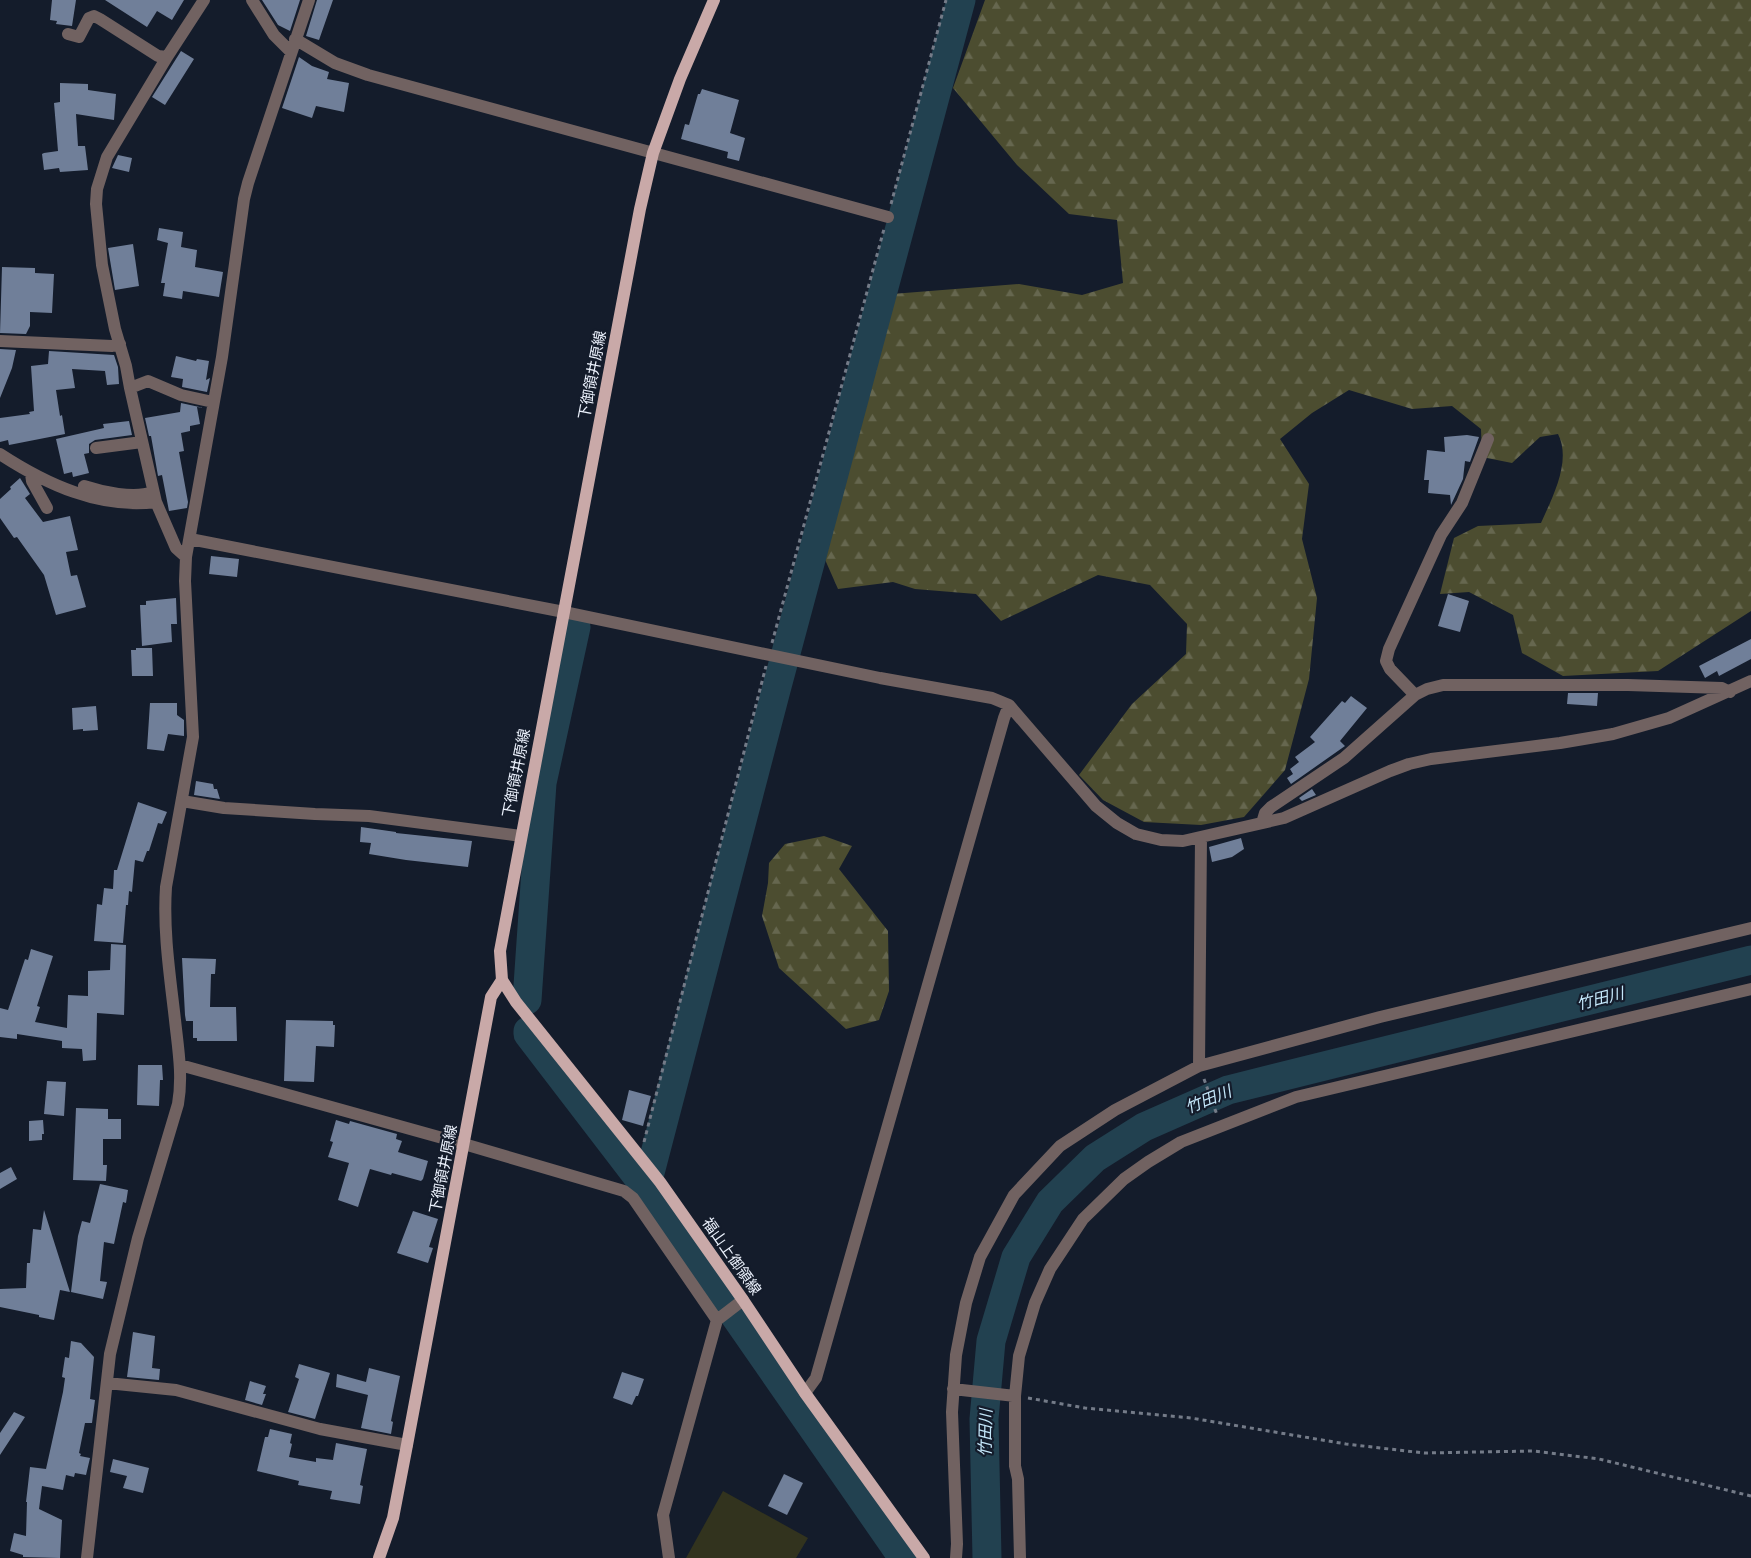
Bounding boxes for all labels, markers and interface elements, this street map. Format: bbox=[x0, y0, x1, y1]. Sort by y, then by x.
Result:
street label: 下御領井原線 bbox=[574, 329, 610, 421]
street label: 下御領井原線 bbox=[498, 727, 534, 819]
water label: 竹田川 bbox=[1574, 982, 1628, 1014]
water label: 竹田川 bbox=[1182, 1080, 1236, 1117]
street label: 下御領井原線 bbox=[425, 1123, 461, 1215]
street label: 福山上御領線 bbox=[698, 1214, 766, 1298]
water label: 竹田川 bbox=[975, 1407, 995, 1457]

